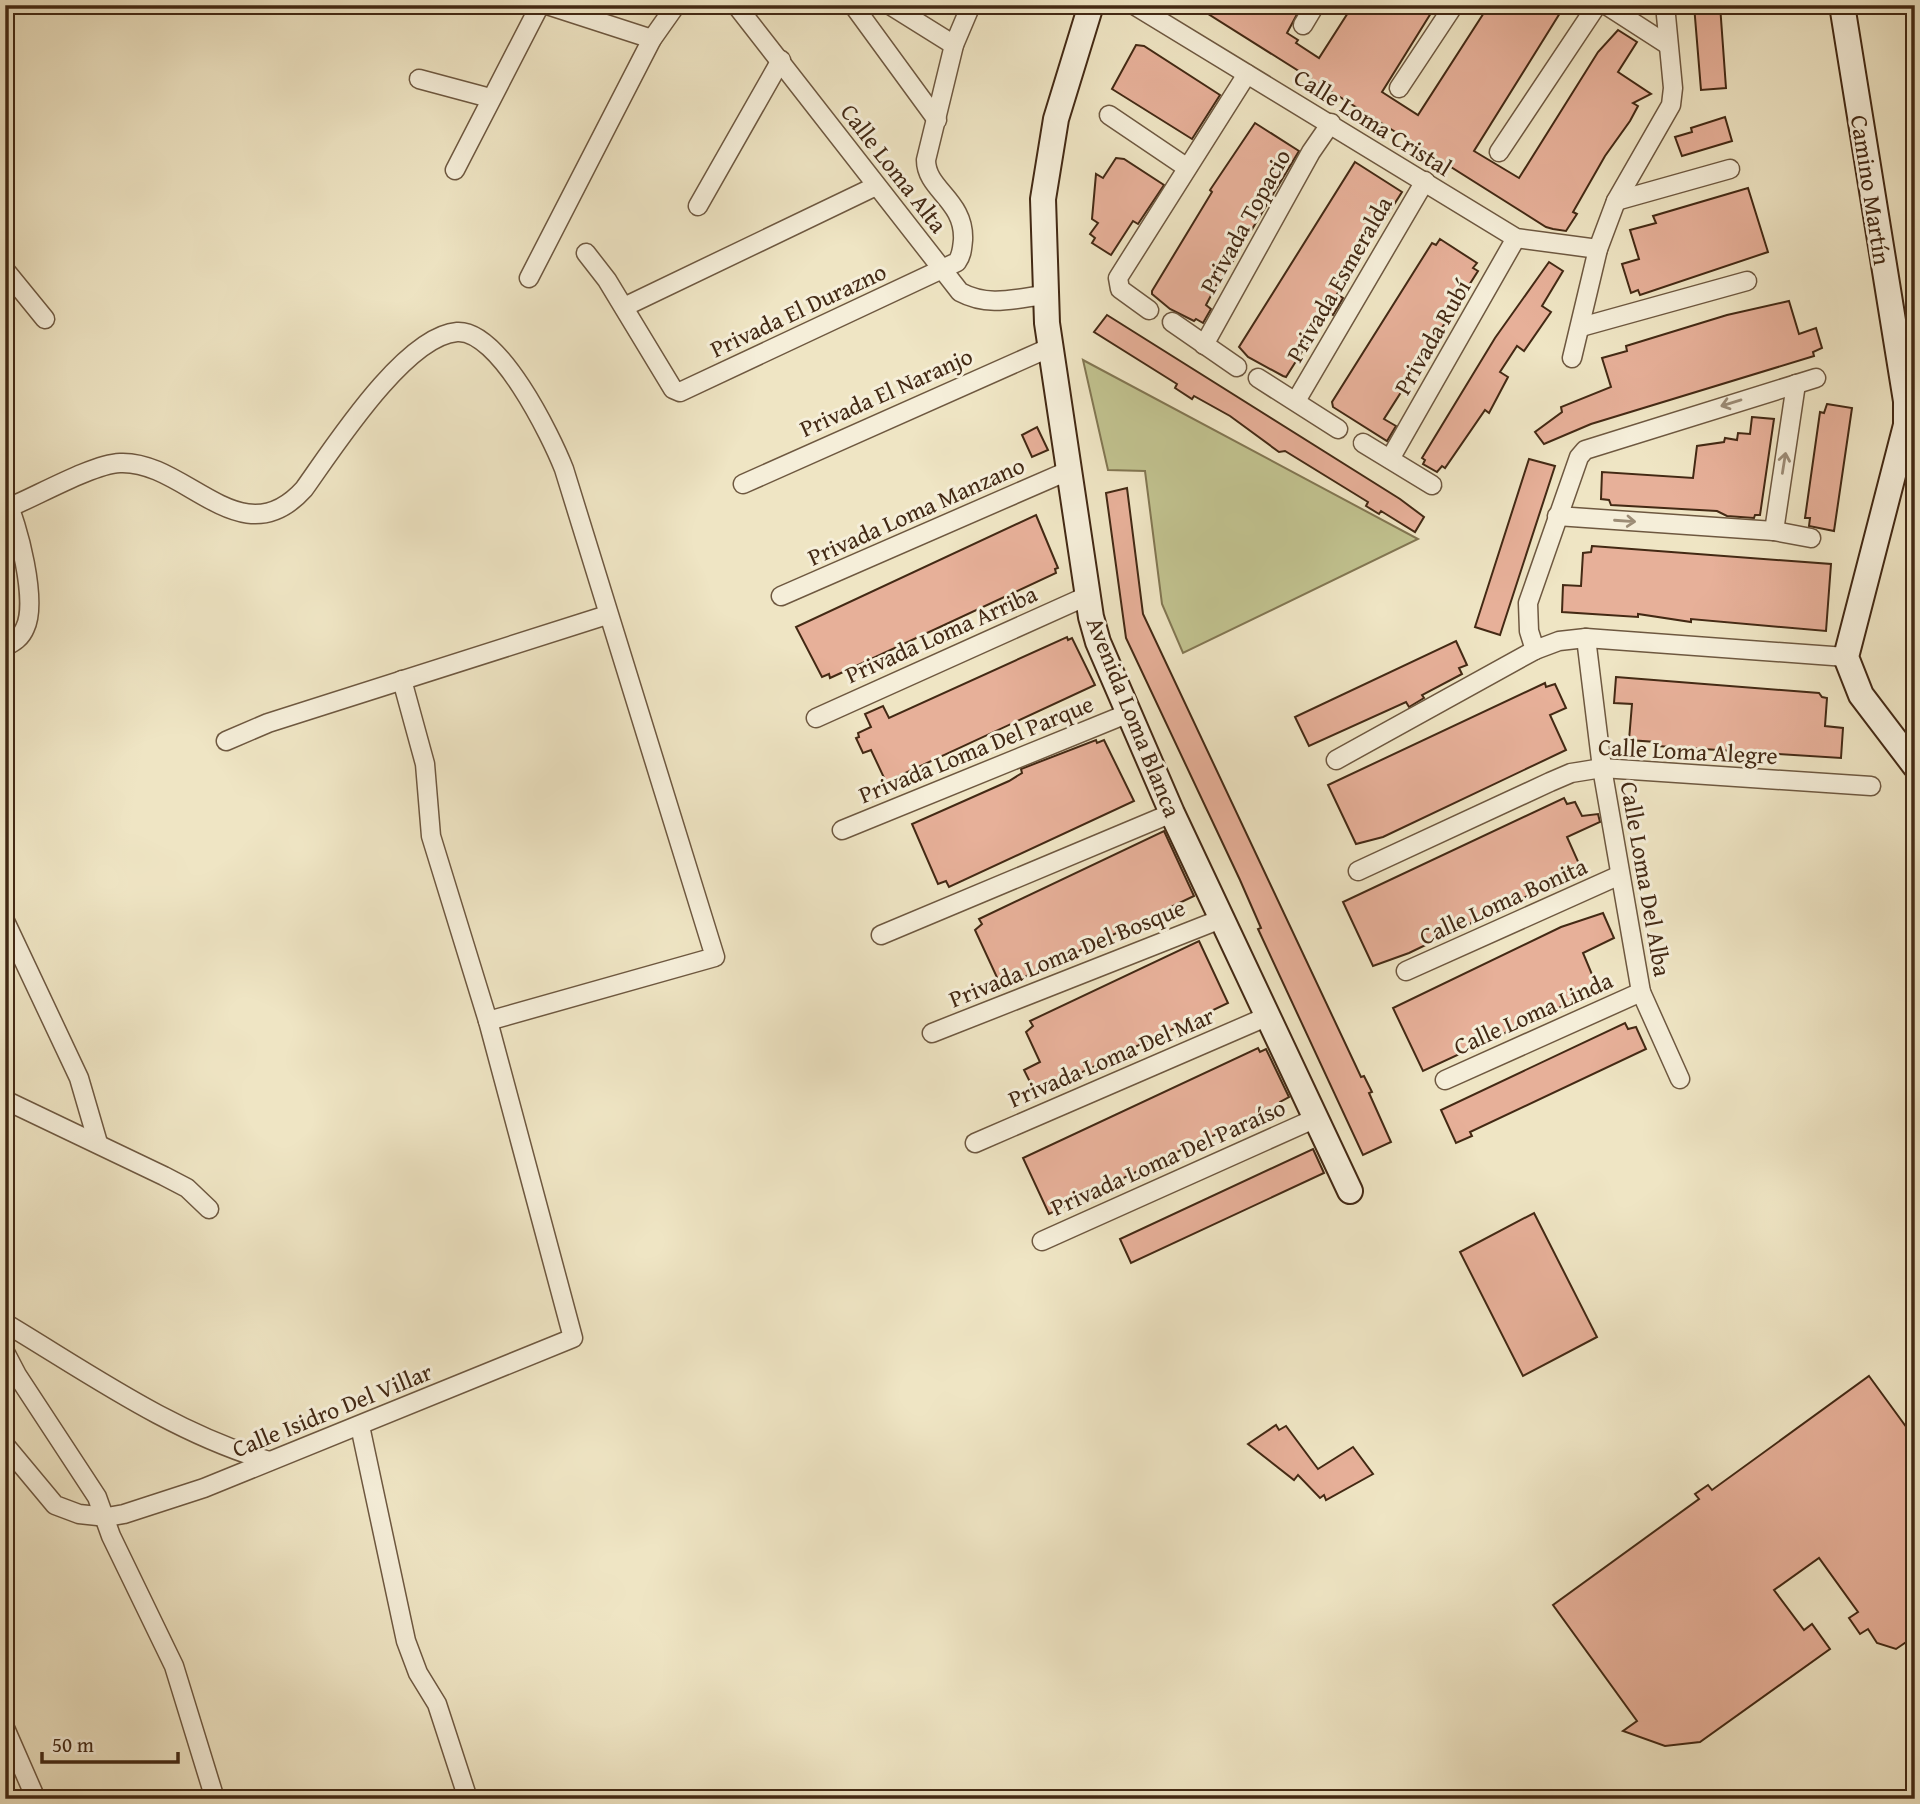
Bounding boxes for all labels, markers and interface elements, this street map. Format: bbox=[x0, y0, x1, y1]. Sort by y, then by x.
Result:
street label: Calle Loma Cristal bbox=[1287, 59, 1459, 185]
street label: Calle Loma Alta bbox=[832, 96, 956, 241]
street label: Camino Martín bbox=[1842, 113, 1900, 268]
street label: Privada Topacio bbox=[1191, 142, 1299, 300]
street label: Privada Esmeralda bbox=[1277, 189, 1401, 368]
street label: Privada El Durazno bbox=[704, 254, 892, 366]
street label: Privada Rubí bbox=[1385, 272, 1480, 401]
street label: Privada El Naranjo bbox=[794, 338, 978, 446]
one-way arrow bbox=[1720, 398, 1742, 411]
street label: Privada Loma Manzano bbox=[802, 447, 1030, 575]
one-way arrow bbox=[1778, 453, 1791, 475]
one-way arrow bbox=[1614, 515, 1636, 528]
street label: Privada Loma Arriba bbox=[839, 576, 1043, 692]
street label: Avenida Loma Blanca bbox=[1078, 612, 1190, 823]
street label: Privada Loma Del Parque bbox=[853, 686, 1099, 812]
street label: Calle Loma Alegre bbox=[1597, 729, 1779, 773]
street label: Calle Loma Del Alba bbox=[1612, 779, 1680, 980]
street label: Calle Loma Bonita bbox=[1413, 848, 1593, 954]
street label: Privada Loma Del Bosque bbox=[944, 890, 1190, 1016]
street label: Calle Loma Linda bbox=[1448, 962, 1619, 1064]
street label: Privada Loma Del Mar bbox=[1003, 998, 1220, 1116]
street label: Privada Loma Del Paraíso bbox=[1045, 1089, 1291, 1225]
street label: Calle Isidro Del Villar bbox=[227, 1354, 437, 1466]
scale bar bbox=[42, 1720, 178, 1764]
text: 50 m bbox=[52, 1729, 94, 1760]

